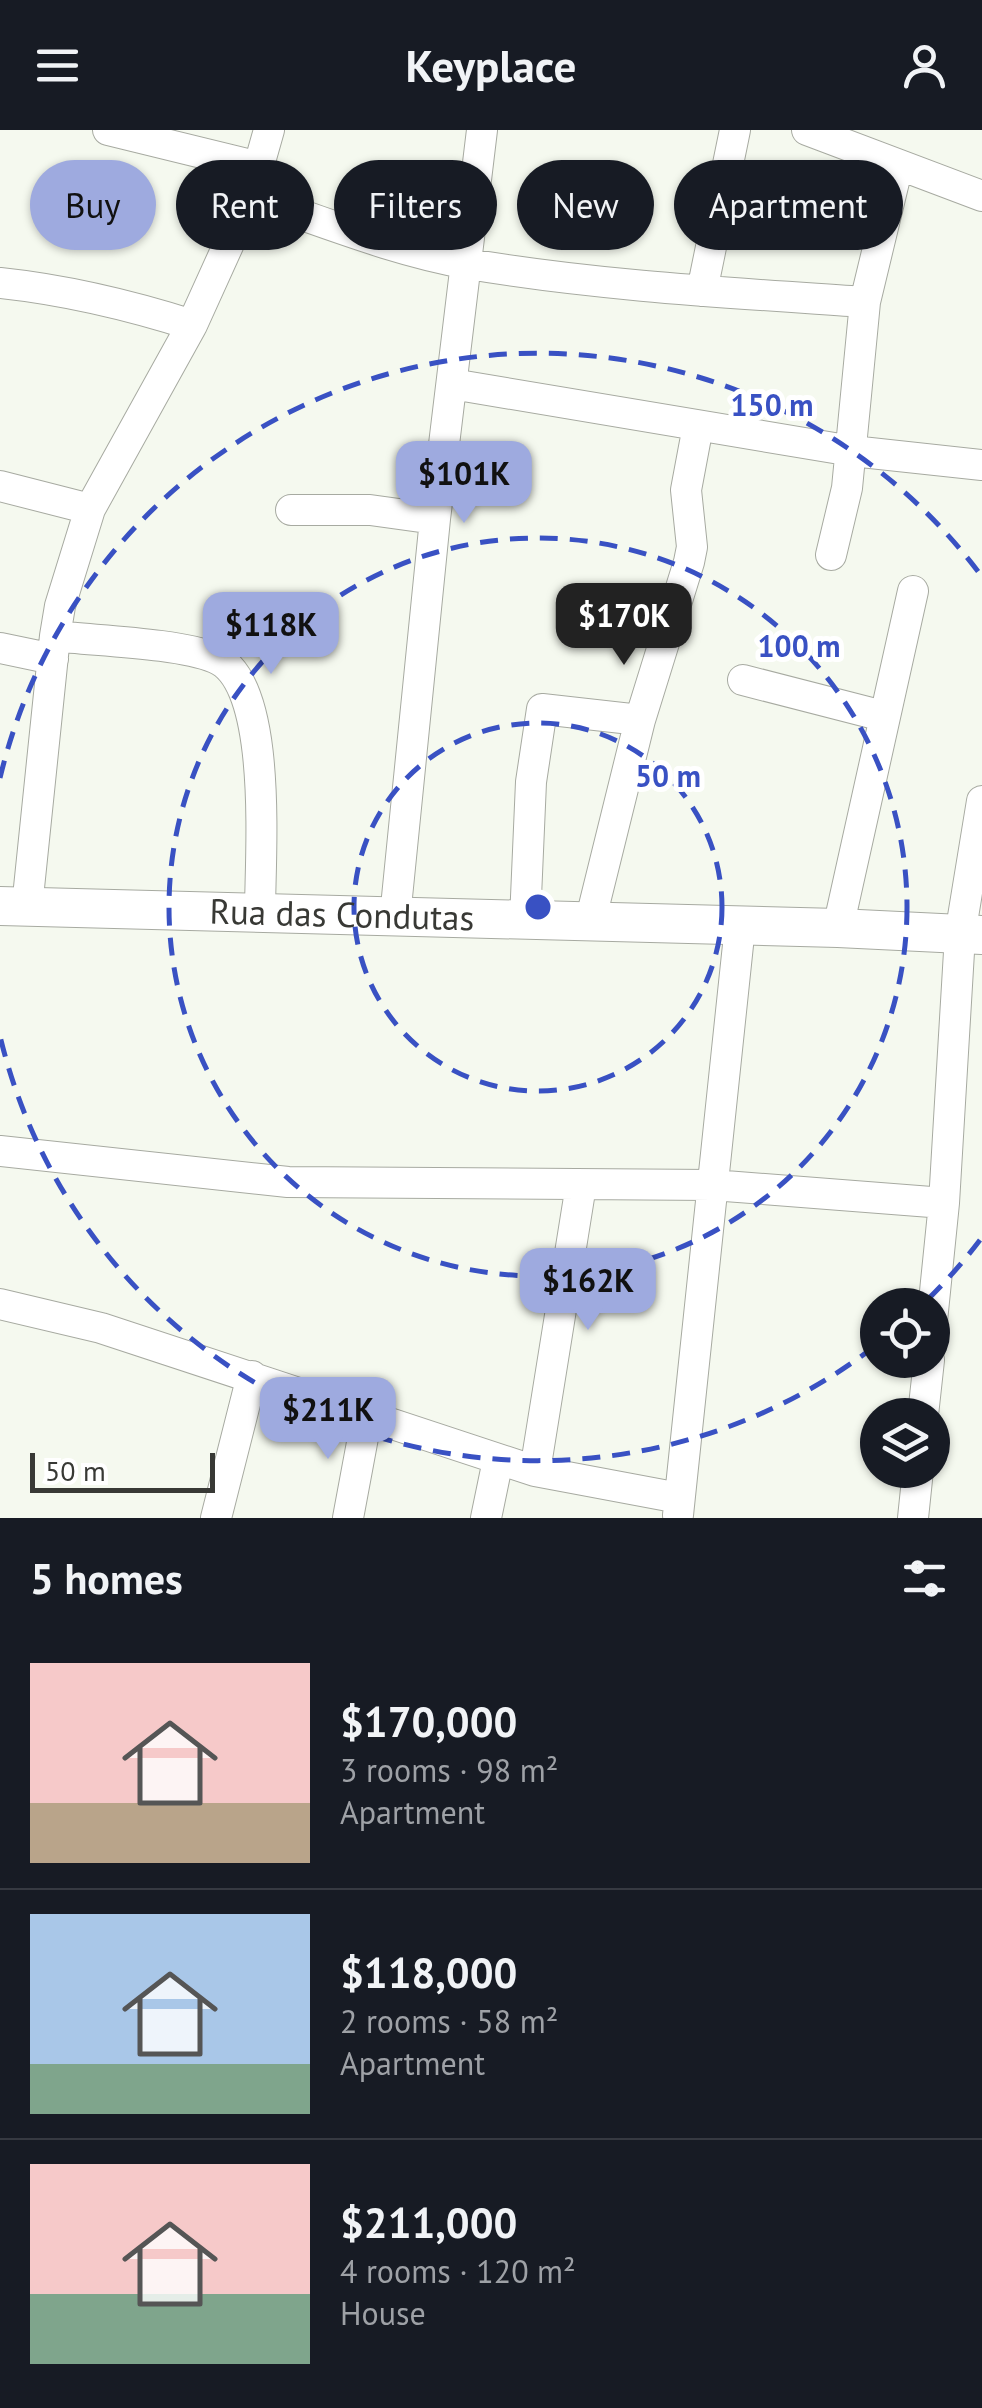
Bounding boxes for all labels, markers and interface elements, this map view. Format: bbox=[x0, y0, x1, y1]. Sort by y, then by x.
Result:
text: Keyplace bbox=[406, 36, 576, 94]
icon: menu bbox=[30, 38, 85, 93]
icon: person bbox=[897, 38, 952, 93]
chip: Buy bbox=[30, 160, 156, 250]
chip: Rent bbox=[176, 160, 314, 250]
chip: Filters bbox=[334, 160, 497, 250]
chip: New bbox=[517, 160, 654, 250]
chip: Apartment bbox=[674, 160, 903, 250]
text: 150 m bbox=[731, 385, 813, 424]
pin: $101K bbox=[394, 441, 534, 526]
text: $101K bbox=[418, 452, 510, 494]
pin: $170K bbox=[554, 583, 694, 668]
pin: $118K bbox=[201, 592, 341, 677]
text: $170K bbox=[578, 594, 670, 636]
text: $118K bbox=[225, 603, 317, 645]
text: 100 m bbox=[758, 626, 840, 665]
text: 50 m bbox=[635, 756, 701, 795]
street label: Rua das Condutas bbox=[209, 888, 475, 940]
centre of rings bbox=[520, 889, 556, 925]
pin: $162K bbox=[518, 1248, 658, 1333]
text: $162K bbox=[542, 1259, 634, 1301]
map controls bbox=[860, 1288, 950, 1488]
button: locate bbox=[860, 1288, 950, 1378]
pin: $211K bbox=[258, 1377, 398, 1462]
text: $211K bbox=[282, 1388, 374, 1430]
button: layers bbox=[860, 1398, 950, 1488]
scale bar bbox=[30, 1448, 215, 1492]
text: 50 m bbox=[45, 1452, 106, 1489]
text: 5 homes bbox=[30, 1551, 183, 1606]
icon: filters bbox=[897, 1551, 952, 1606]
text: $170,000 bbox=[340, 1694, 517, 1749]
icon: home bbox=[110, 1703, 230, 1823]
text: 3 rooms · 98 m² bbox=[340, 1749, 558, 1791]
text: Apartment bbox=[340, 1791, 485, 1833]
text: $118,000 bbox=[340, 1945, 517, 2000]
icon: home bbox=[110, 1954, 230, 2074]
text: 2 rooms · 58 m² bbox=[340, 2000, 558, 2042]
text: Apartment bbox=[340, 2042, 485, 2084]
text: $211,000 bbox=[340, 2195, 517, 2250]
icon: home bbox=[110, 2204, 230, 2324]
text: 4 rooms · 120 m² bbox=[340, 2250, 576, 2292]
text: House bbox=[340, 2292, 426, 2334]

